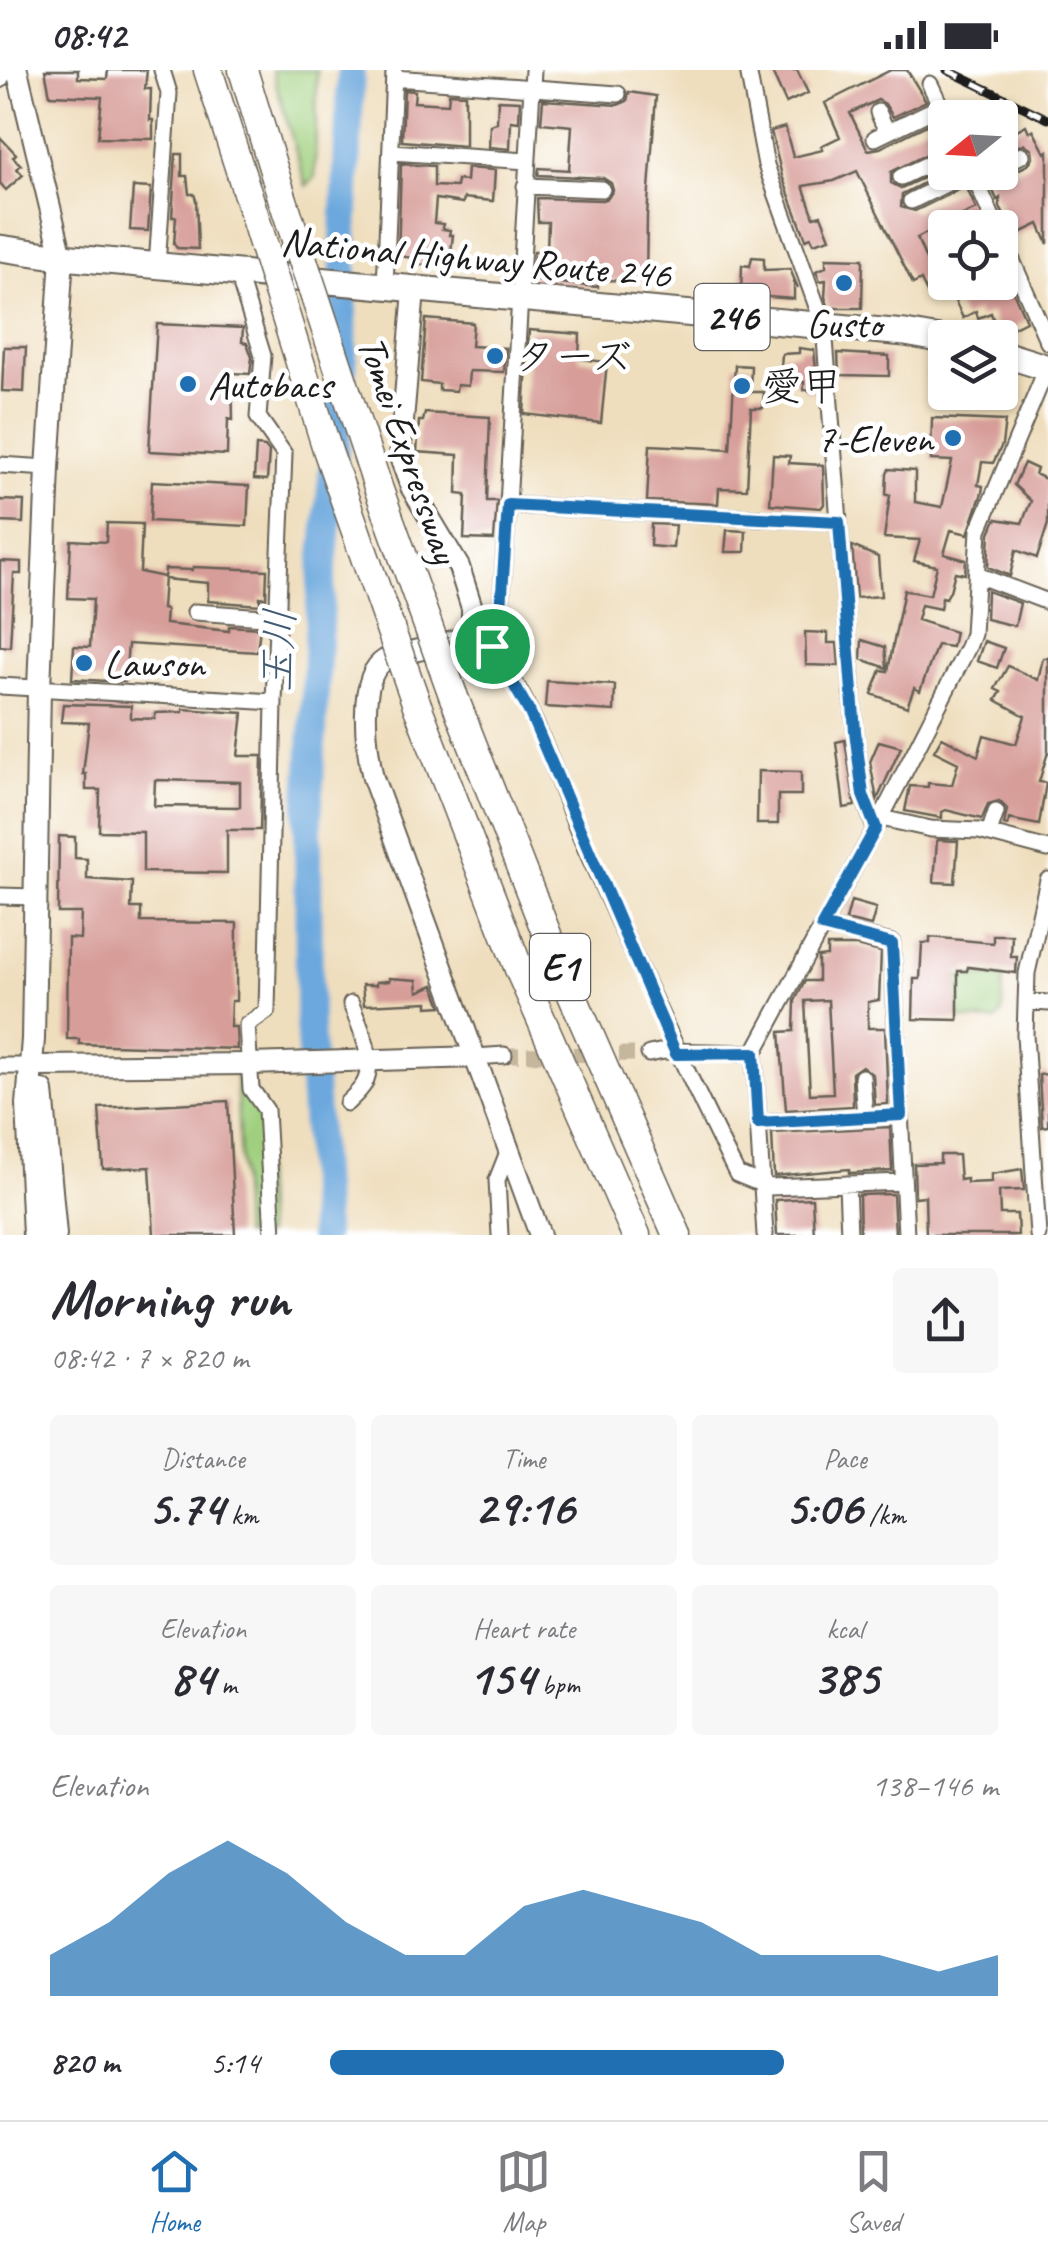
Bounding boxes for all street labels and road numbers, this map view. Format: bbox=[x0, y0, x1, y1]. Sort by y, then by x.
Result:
street label: National Highway Route 246 bbox=[279, 216, 674, 300]
road number: 246 bbox=[694, 284, 770, 350]
street label: Tomei Expressway bbox=[346, 329, 471, 571]
road number: E1 bbox=[530, 934, 590, 1000]

